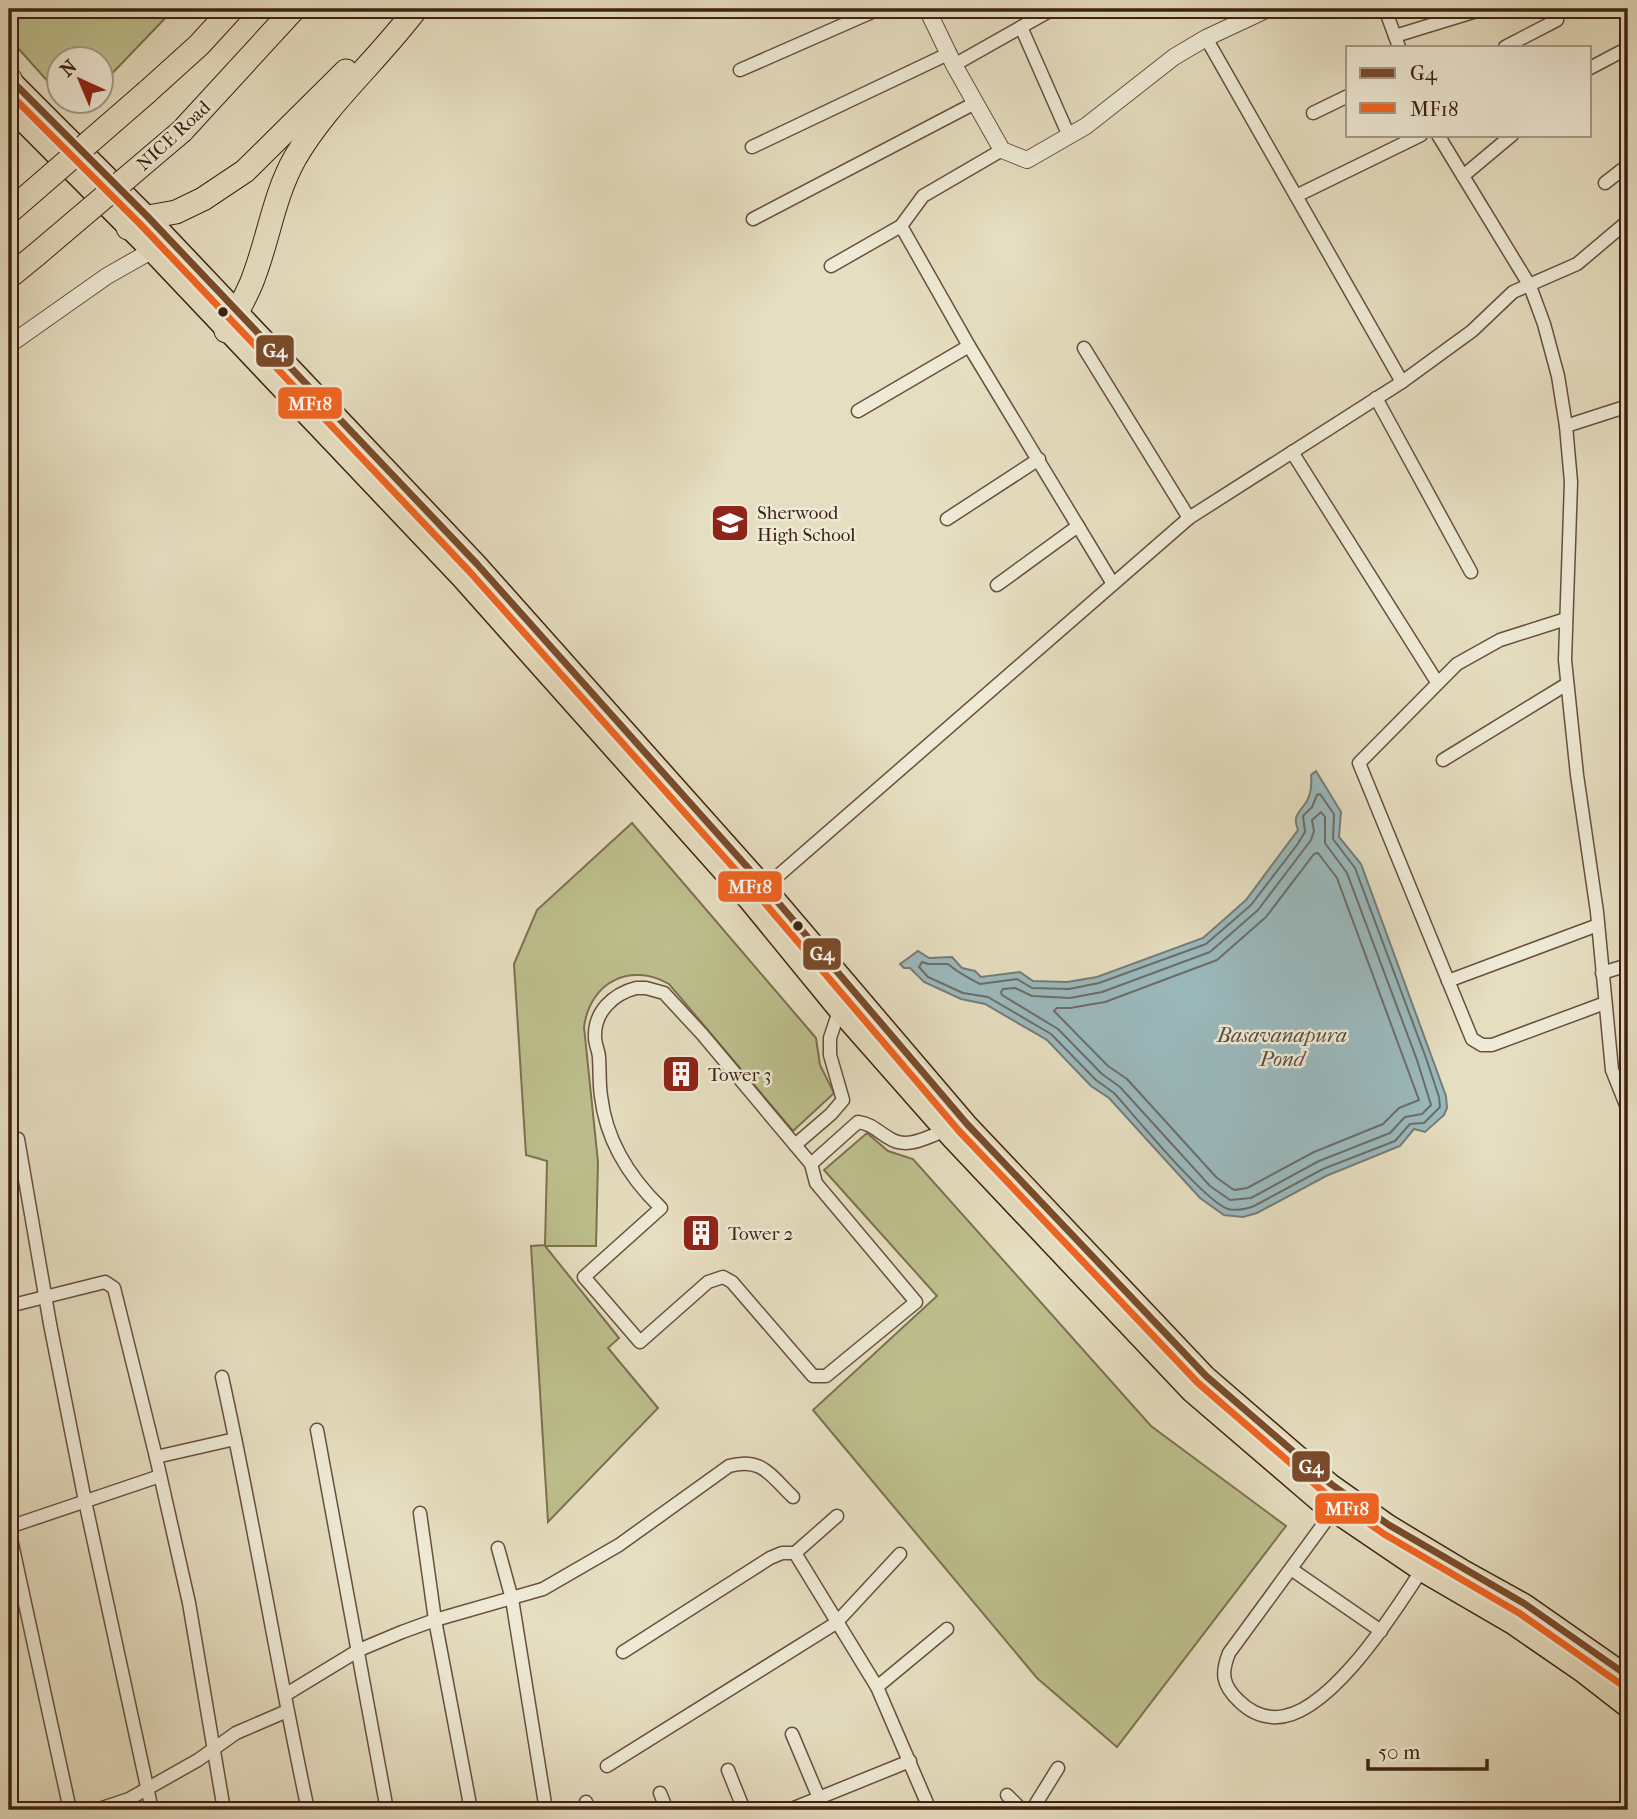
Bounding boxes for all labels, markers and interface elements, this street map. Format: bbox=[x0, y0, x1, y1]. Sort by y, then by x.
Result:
north arrow bbox=[46, 46, 116, 116]
legend bbox=[1346, 46, 1592, 136]
text: N bbox=[56, 55, 82, 81]
text: G4 bbox=[1410, 61, 1438, 85]
street label: NICE Road bbox=[132, 96, 215, 175]
text: MF18 bbox=[1410, 97, 1459, 121]
unlabelled marker bbox=[216, 305, 230, 319]
line badge: G4 bbox=[255, 334, 295, 368]
text: G4 bbox=[263, 340, 288, 362]
line badge: MF18 bbox=[277, 386, 343, 420]
text: MF18 bbox=[287, 393, 332, 415]
school or university icon: Sherwood High School bbox=[709, 502, 751, 544]
place label: Sherwood High School bbox=[757, 502, 856, 546]
line badge: MF18 bbox=[717, 870, 783, 903]
text: MF18 bbox=[727, 876, 772, 898]
unlabelled marker bbox=[791, 919, 805, 933]
line badge: G4 bbox=[802, 937, 842, 971]
text: G4 bbox=[810, 943, 835, 965]
water label: Basavanapura Pond bbox=[1216, 1023, 1347, 1071]
building icon: Tower 3 bbox=[660, 1053, 702, 1095]
place label: Tower 3 bbox=[708, 1064, 771, 1086]
building icon: Tower 2 bbox=[680, 1212, 722, 1254]
place label: Tower 2 bbox=[728, 1223, 794, 1245]
line badge: G4 bbox=[1291, 1450, 1331, 1483]
text: G4 bbox=[1299, 1456, 1324, 1478]
line badge: MF18 bbox=[1314, 1492, 1380, 1525]
text: MF18 bbox=[1324, 1498, 1369, 1520]
scale bar bbox=[1368, 1728, 1486, 1772]
text: 50 m bbox=[1378, 1740, 1421, 1764]

